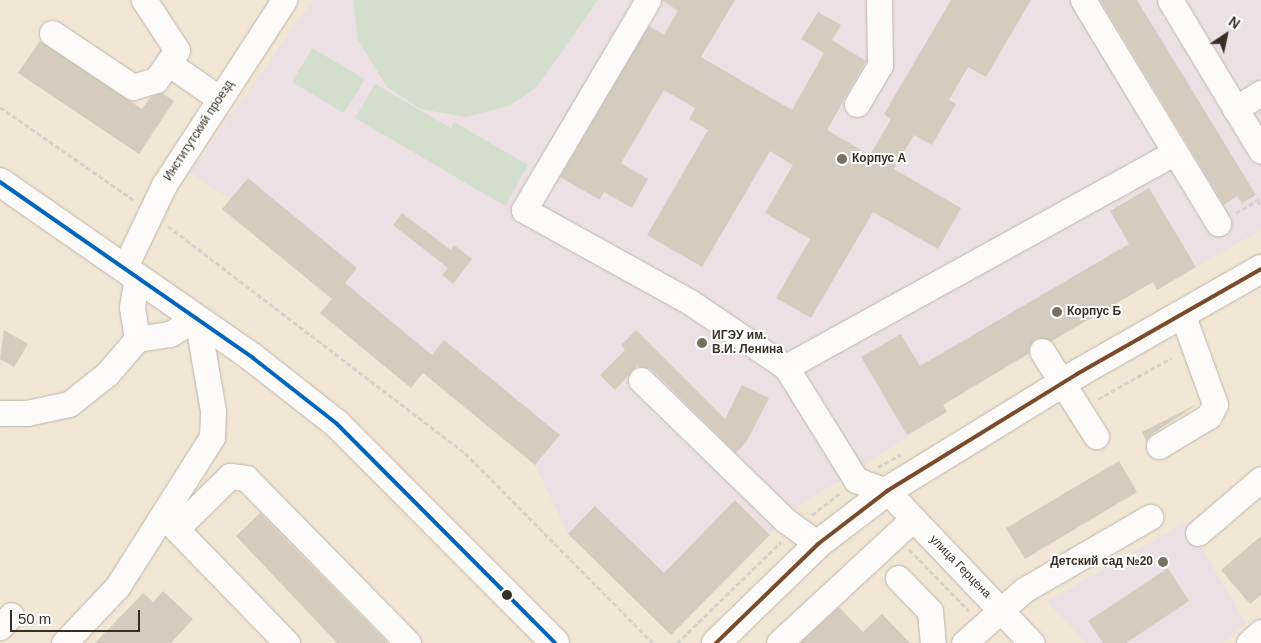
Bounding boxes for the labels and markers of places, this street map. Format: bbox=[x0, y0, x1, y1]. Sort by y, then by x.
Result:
place label: Корпус А bbox=[852, 152, 906, 166]
marker: Корпус А bbox=[836, 153, 848, 165]
place label: Корпус Б bbox=[1067, 305, 1121, 319]
marker: Корпус Б bbox=[1051, 306, 1063, 318]
place label: ИГЭУ им. В.И. Ленина bbox=[712, 329, 783, 357]
marker: ИГЭУ им. В.И. Ленина bbox=[696, 337, 708, 349]
place label: Детский сад №20 bbox=[1050, 555, 1153, 569]
marker: Детский сад №20 bbox=[1157, 556, 1169, 568]
unlabelled marker bbox=[502, 590, 512, 600]

